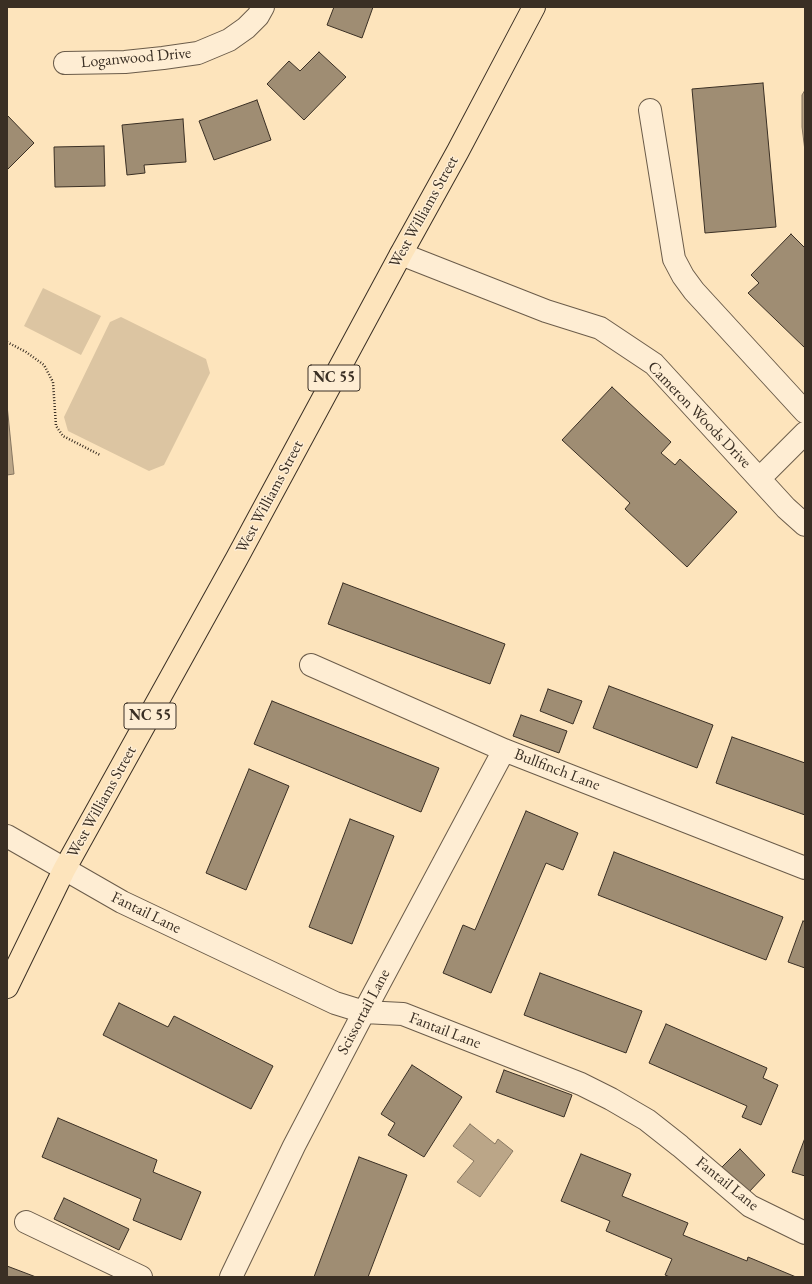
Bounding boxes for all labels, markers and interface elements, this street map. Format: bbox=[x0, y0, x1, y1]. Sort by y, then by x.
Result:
street label: Loganwood Drive bbox=[80, 44, 192, 72]
street label: West Williams Street bbox=[385, 153, 463, 271]
street label: Cameron Woods Drive bbox=[643, 358, 755, 472]
road number: NC 55 bbox=[308, 365, 360, 391]
street label: West Williams Street bbox=[232, 437, 308, 557]
road number: NC 55 bbox=[124, 703, 176, 729]
street label: West Williams Street bbox=[63, 743, 141, 861]
street label: Bullfinch Lane bbox=[511, 745, 603, 795]
street label: Fantail Lane bbox=[108, 888, 184, 938]
street label: Scissortail Lane bbox=[333, 966, 395, 1058]
street label: Fantail Lane bbox=[406, 1009, 484, 1053]
street label: Fantail Lane bbox=[692, 1153, 762, 1215]

